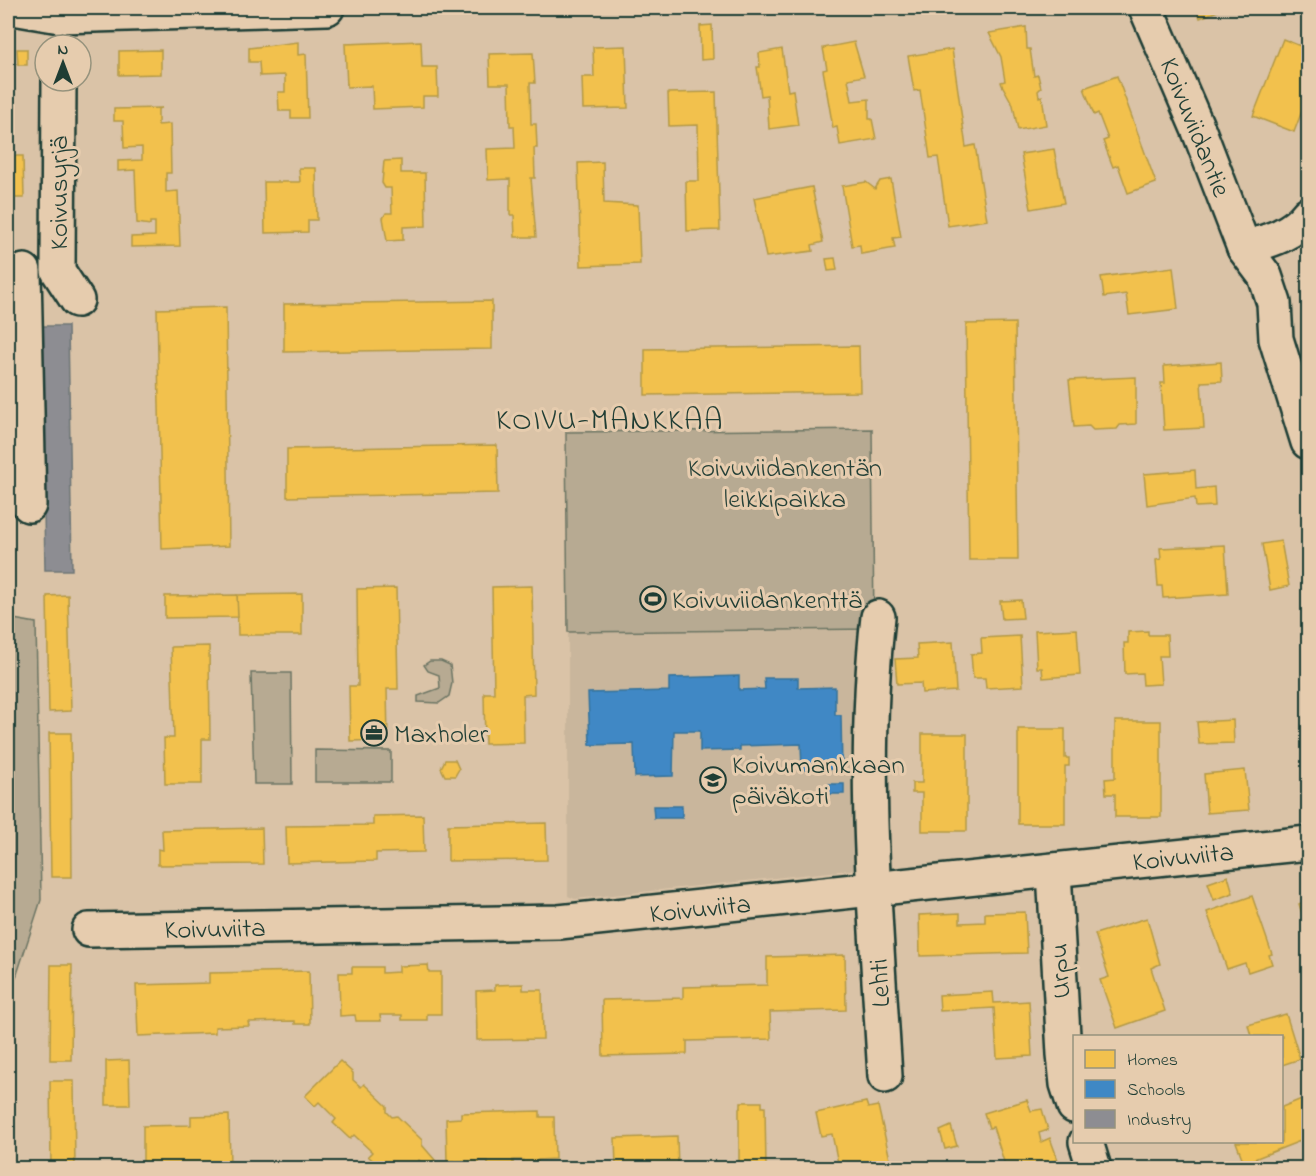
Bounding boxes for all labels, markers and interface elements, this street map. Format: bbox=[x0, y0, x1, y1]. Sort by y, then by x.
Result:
north arrow bbox=[33, 33, 93, 93]
text: N bbox=[58, 38, 69, 62]
street label: Koivuviidantie bbox=[1148, 52, 1240, 204]
street label: Koivusyrjä bbox=[41, 136, 80, 250]
district label: KOIVU-MANKKAA bbox=[496, 400, 724, 444]
park label: Koivuviidankentän leikkipaikka bbox=[688, 450, 882, 520]
place label: Koivuviidankenttä bbox=[672, 582, 862, 621]
sports icon: Koivuviidankenttä bbox=[638, 584, 668, 614]
place label: Maxholer bbox=[394, 716, 489, 755]
office icon: Maxholer bbox=[359, 718, 389, 748]
place label: Koivumankkaan päiväkoti bbox=[732, 747, 905, 817]
school or university icon: Koivumankkaan päiväkoti bbox=[698, 765, 728, 795]
street label: Koivuviita bbox=[1131, 834, 1236, 883]
street label: Koivuviita bbox=[648, 886, 753, 935]
street label: Koivuviita bbox=[164, 910, 266, 951]
street label: Urpu bbox=[1041, 942, 1082, 1000]
street label: Lehti bbox=[861, 957, 902, 1008]
legend bbox=[1073, 1035, 1283, 1143]
text: Homes bbox=[1127, 1048, 1178, 1074]
text: Schools bbox=[1127, 1078, 1185, 1104]
text: Industry bbox=[1127, 1108, 1191, 1134]

